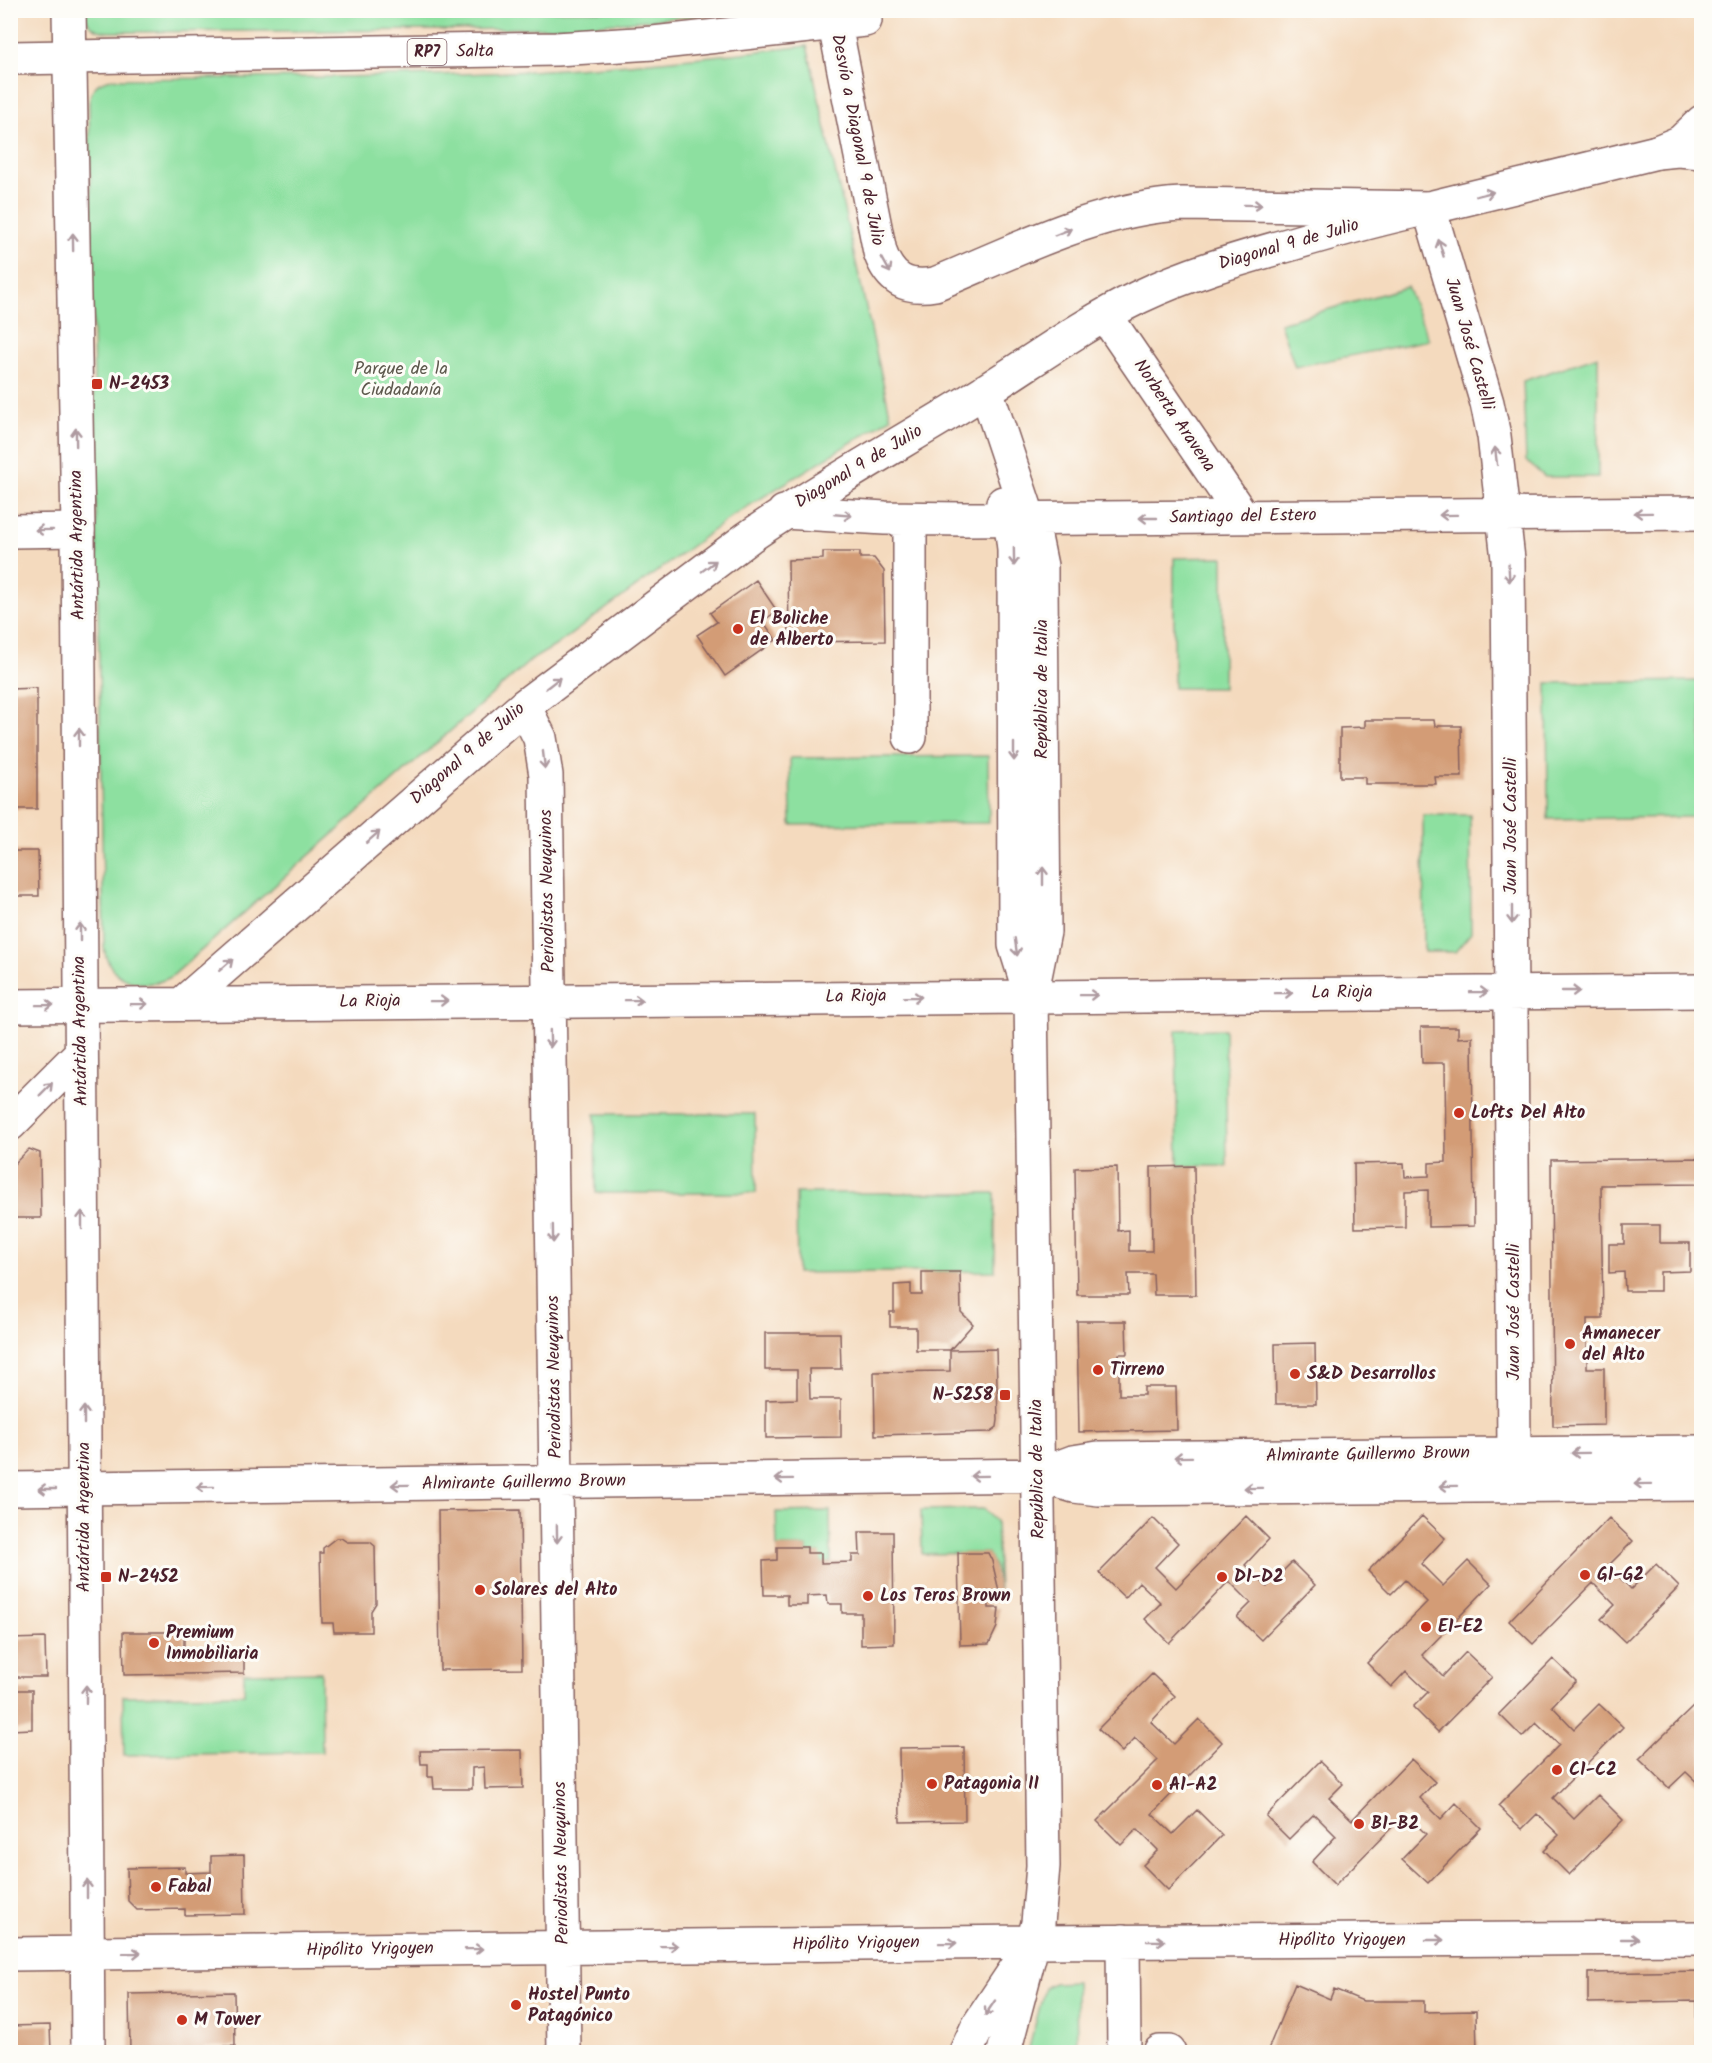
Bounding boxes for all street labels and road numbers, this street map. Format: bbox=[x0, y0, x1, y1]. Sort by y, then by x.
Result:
street label: Desvío a Diagonal 9 de Julio bbox=[822, 32, 892, 248]
street label: Salta bbox=[456, 37, 494, 67]
road number: RP7 bbox=[408, 39, 446, 65]
street label: Diagonal 9 de Julio bbox=[1215, 211, 1363, 279]
street label: Juan José Castelli bbox=[1436, 274, 1502, 414]
street label: Norberta Aravena bbox=[1125, 353, 1223, 479]
street label: Diagonal 9 de Julio bbox=[789, 417, 929, 517]
street label: Antártida Argentina bbox=[62, 470, 94, 620]
street label: Santiago del Estero bbox=[1169, 501, 1317, 533]
street label: República de Italia bbox=[1028, 619, 1057, 759]
street label: Diagonal 9 de Julio bbox=[404, 696, 532, 812]
street label: Juan José Castelli bbox=[1497, 757, 1526, 894]
street label: Periodistas Neuquinos bbox=[532, 809, 564, 973]
street label: Antártida Argentina bbox=[65, 956, 97, 1106]
street label: La Rioja bbox=[1311, 978, 1373, 1008]
street label: La Rioja bbox=[825, 982, 887, 1012]
street label: La Rioja bbox=[339, 987, 401, 1017]
street label: Juan José Castelli bbox=[1500, 1243, 1529, 1380]
street label: Periodistas Neuquinos bbox=[539, 1295, 571, 1459]
street label: República de Italia bbox=[1022, 1399, 1054, 1539]
street label: Almirante Guillermo Brown bbox=[1266, 1439, 1470, 1471]
street label: Antártida Argentina bbox=[70, 1442, 99, 1592]
street label: Almirante Guillermo Brown bbox=[422, 1467, 626, 1499]
street label: Periodistas Neuquinos bbox=[546, 1781, 578, 1945]
street label: Hipólito Yrigoyen bbox=[1278, 1926, 1406, 1955]
street label: Hipólito Yrigoyen bbox=[792, 1928, 920, 1960]
street label: Hipólito Yrigoyen bbox=[306, 1934, 434, 1966]

